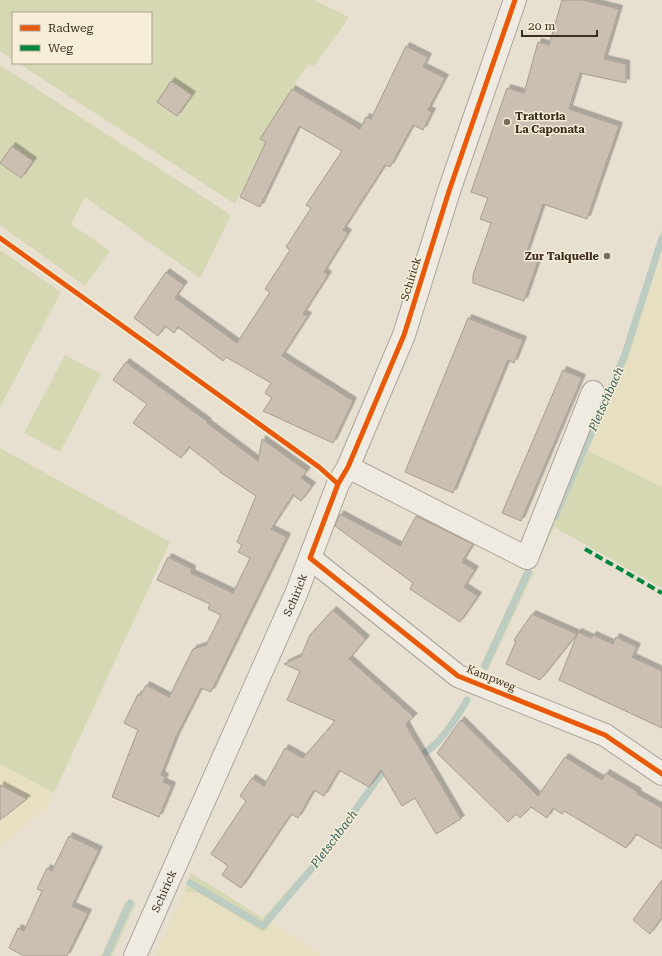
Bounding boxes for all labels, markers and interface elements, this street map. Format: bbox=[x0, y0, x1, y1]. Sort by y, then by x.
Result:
legend bbox=[12, 12, 152, 64]
scale bar bbox=[522, 12, 597, 38]
text: 20 m bbox=[528, 19, 555, 33]
text: Radweg bbox=[48, 21, 94, 35]
text: Weg bbox=[48, 41, 73, 55]
place label: Trattoria La Caponata bbox=[515, 110, 585, 136]
marker: Trattoria La Caponata bbox=[502, 117, 512, 127]
place label: Zur Talquelle bbox=[525, 250, 600, 263]
marker: Zur Talquelle bbox=[602, 251, 612, 261]
street label: Schirick bbox=[398, 256, 424, 302]
water label: Pletschbach bbox=[585, 365, 626, 434]
street label: Schirick bbox=[280, 572, 310, 618]
street label: Kampweg bbox=[464, 662, 518, 694]
water label: Pletschbach bbox=[307, 807, 360, 871]
street label: Schirick bbox=[149, 868, 179, 914]

